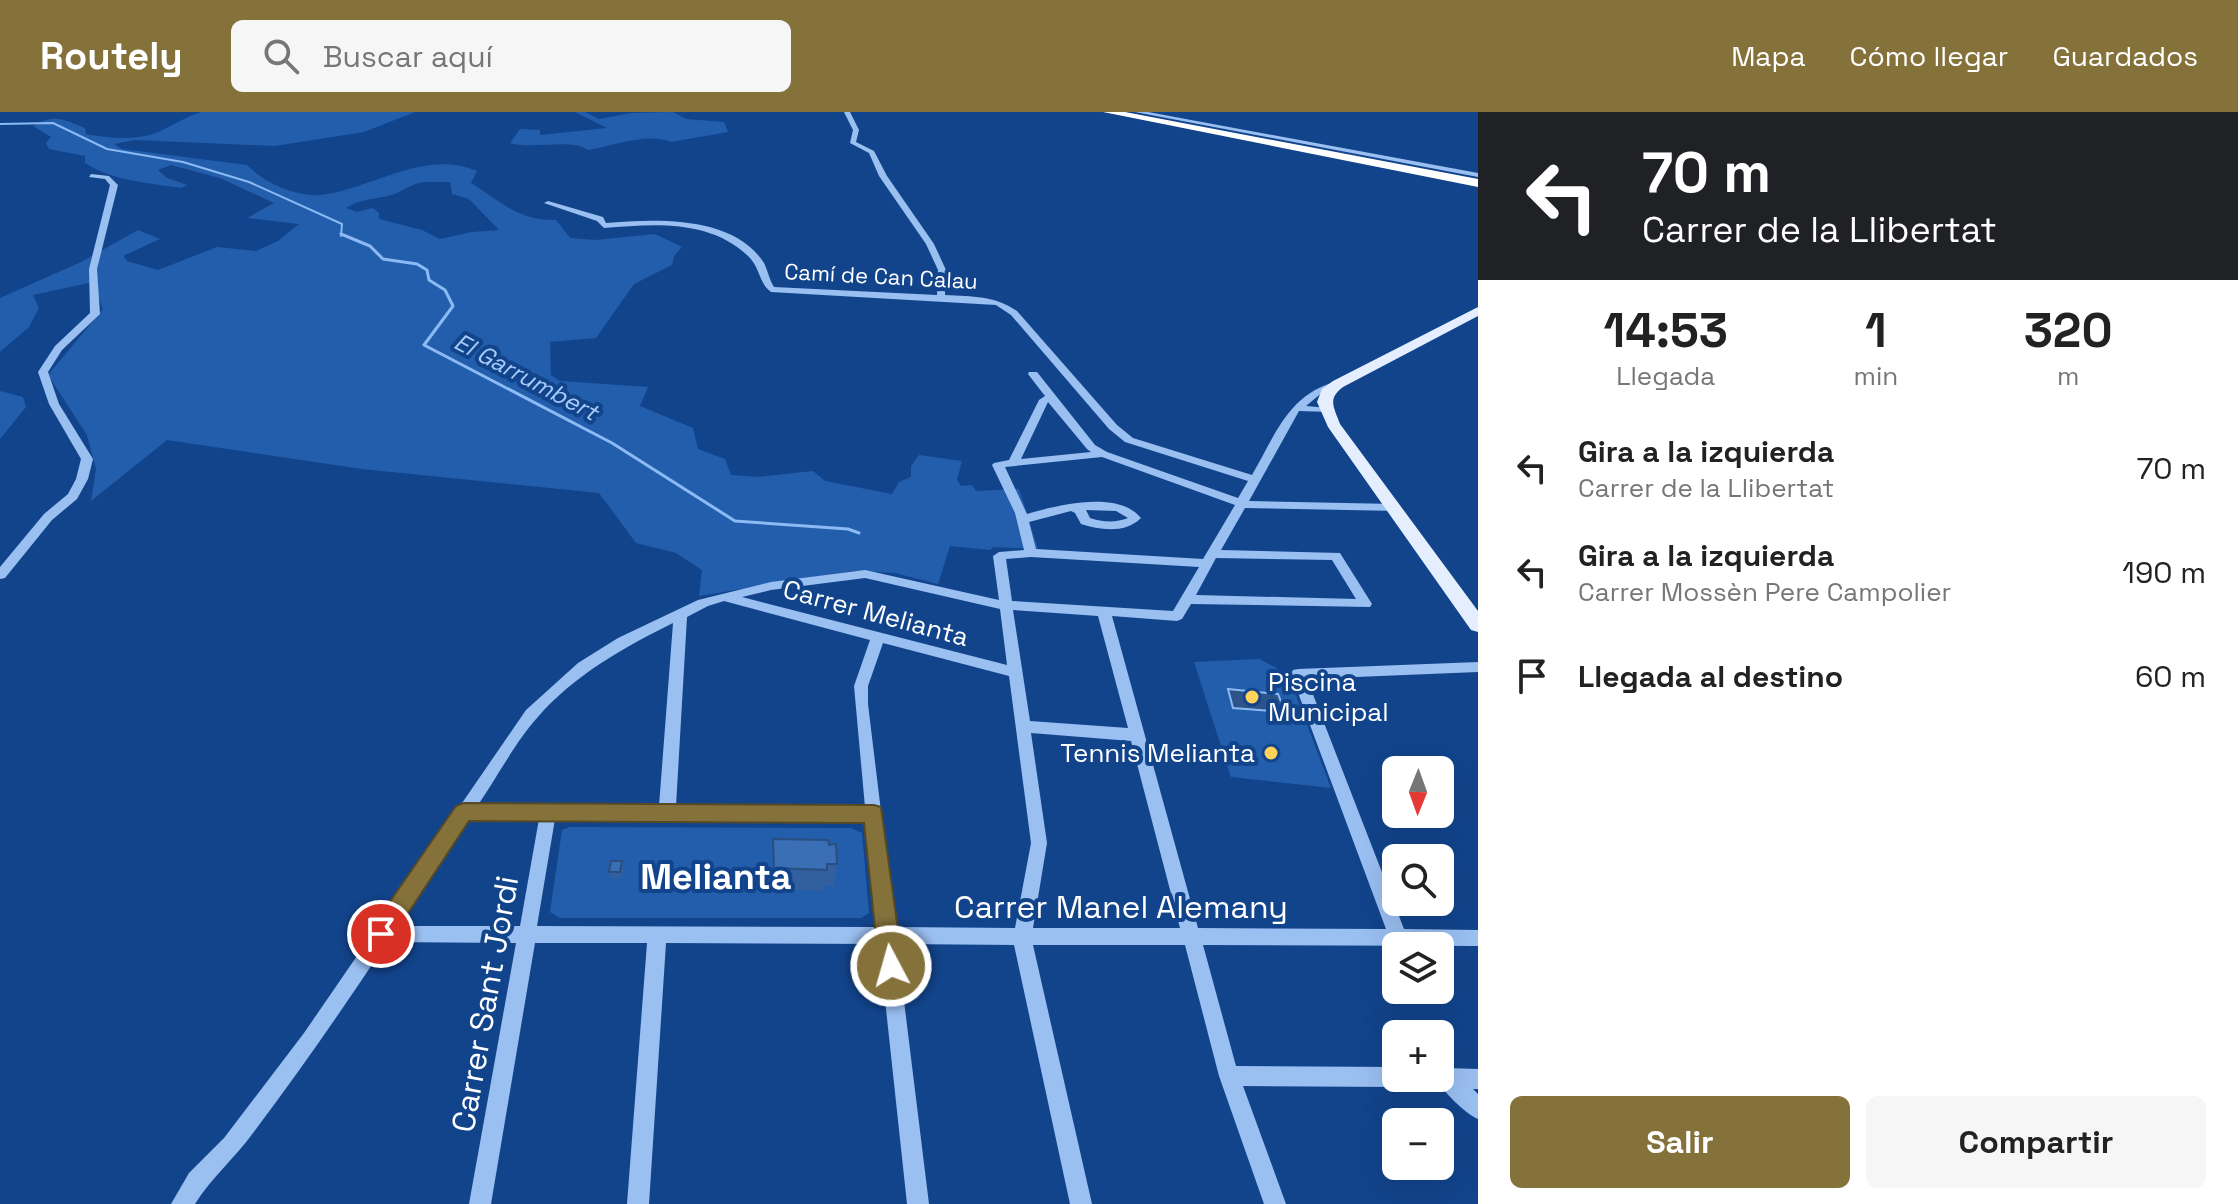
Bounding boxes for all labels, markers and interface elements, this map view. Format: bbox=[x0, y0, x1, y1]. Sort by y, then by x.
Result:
search box bbox=[231, 20, 791, 92]
text: Routely bbox=[40, 32, 183, 80]
icon: search bbox=[259, 34, 303, 78]
text: Buscar aquí bbox=[323, 37, 493, 76]
text: Mapa bbox=[1731, 38, 1806, 74]
text: Cómo llegar bbox=[1850, 38, 2008, 74]
text: Guardados bbox=[2052, 38, 2198, 74]
text: 70 m bbox=[1642, 137, 1771, 208]
icon: left bbox=[1510, 144, 1614, 248]
text: Carrer de la Llibertat bbox=[1642, 207, 1997, 253]
street label: Camí de Can Calau bbox=[784, 257, 978, 295]
text: 14:53 bbox=[1604, 300, 1728, 361]
text: 1 bbox=[1865, 300, 1887, 361]
text: 320 bbox=[2024, 300, 2113, 361]
water label: El Garrumbert bbox=[449, 326, 605, 428]
text: Llegada bbox=[1616, 359, 1715, 393]
text: min bbox=[1854, 359, 1898, 393]
text: m bbox=[2057, 359, 2079, 393]
text: Gira a la izquierda bbox=[1578, 432, 1834, 471]
icon: left bbox=[1510, 446, 1554, 490]
text: 70 m bbox=[2137, 449, 2206, 488]
text: Carrer de la Llibertat bbox=[1578, 471, 1834, 505]
text: Gira a la izquierda bbox=[1578, 536, 1834, 575]
icon: left bbox=[1510, 550, 1554, 594]
text: 190 m bbox=[2122, 553, 2206, 592]
street label: Carrer Melianta bbox=[780, 572, 973, 654]
text: Carrer Mossèn Pere Campolier bbox=[1578, 575, 1951, 609]
icon: arrive bbox=[1510, 654, 1554, 698]
text: Llegada al destino bbox=[1578, 657, 1843, 696]
text: 60 m bbox=[2135, 657, 2206, 696]
place label: Piscina Municipal bbox=[1268, 665, 1389, 729]
marker: Piscina Municipal bbox=[1243, 688, 1261, 706]
place label: Tennis Melianta bbox=[1060, 736, 1255, 770]
marker: Tennis Melianta bbox=[1262, 744, 1280, 762]
north arrow bbox=[1382, 756, 1454, 828]
map controls bbox=[1382, 756, 1454, 1180]
button: search bbox=[1382, 844, 1454, 916]
district label: Melianta bbox=[640, 854, 792, 900]
street label: Carrer Sant Jordi bbox=[443, 873, 527, 1135]
street label: Carrer Manel Alemany bbox=[954, 887, 1288, 927]
pin bbox=[347, 900, 415, 968]
icon: arrive bbox=[359, 912, 403, 956]
position arrow bbox=[849, 924, 933, 1008]
button: layers bbox=[1382, 932, 1454, 1004]
button: + bbox=[1382, 1020, 1454, 1092]
button: Salir bbox=[1510, 1096, 1850, 1188]
button: Compartir bbox=[1866, 1096, 2206, 1188]
button: − bbox=[1382, 1108, 1454, 1180]

